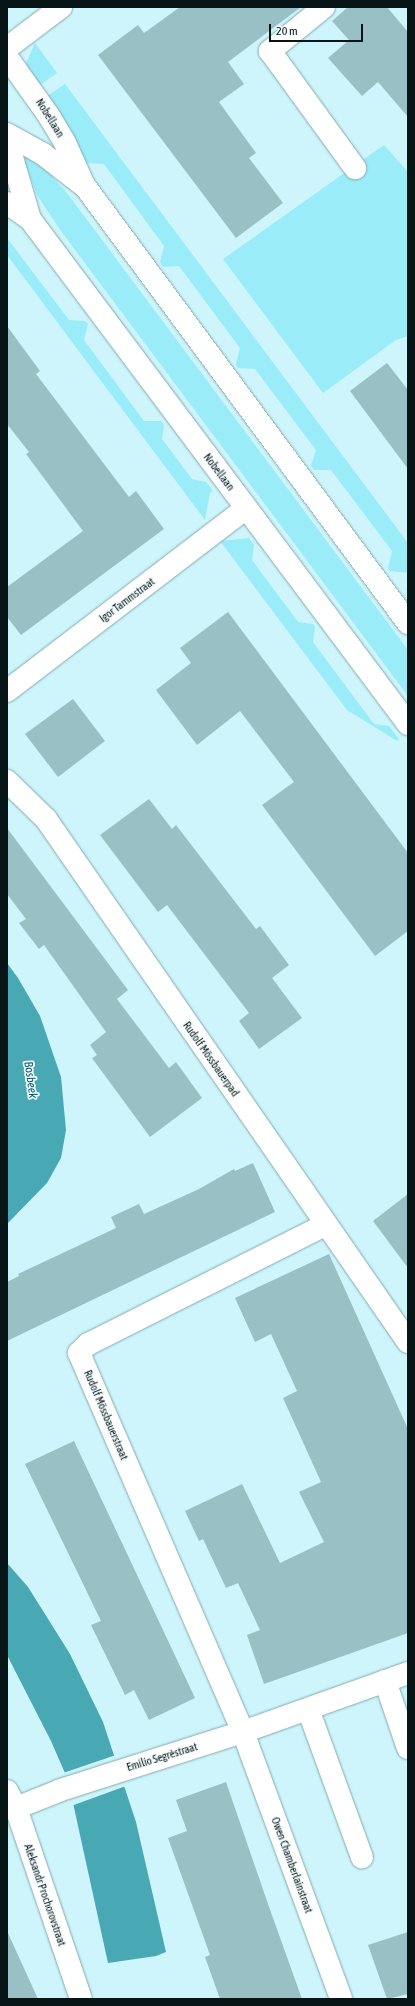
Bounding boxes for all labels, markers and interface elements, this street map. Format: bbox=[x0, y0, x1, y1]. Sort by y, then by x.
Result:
scale bar bbox=[271, 16, 365, 42]
text: 20 m bbox=[276, 24, 298, 38]
street label: Nobellaan bbox=[33, 96, 67, 140]
street label: Nobellaan bbox=[201, 451, 237, 493]
street label: Igor Tammstraat bbox=[97, 575, 157, 625]
street label: Rudolf Mössbauerpad bbox=[180, 1019, 242, 1099]
water label: Bosbeek bbox=[20, 1061, 40, 1099]
street label: Rudolf Mössbauerstraat bbox=[81, 1368, 131, 1462]
street label: Emilio Segrèstraat bbox=[125, 1740, 199, 1774]
street label: Owen Chamberlainstraat bbox=[269, 1815, 315, 1915]
street label: Aleksandr Prochorovstraat bbox=[21, 1842, 69, 1948]

